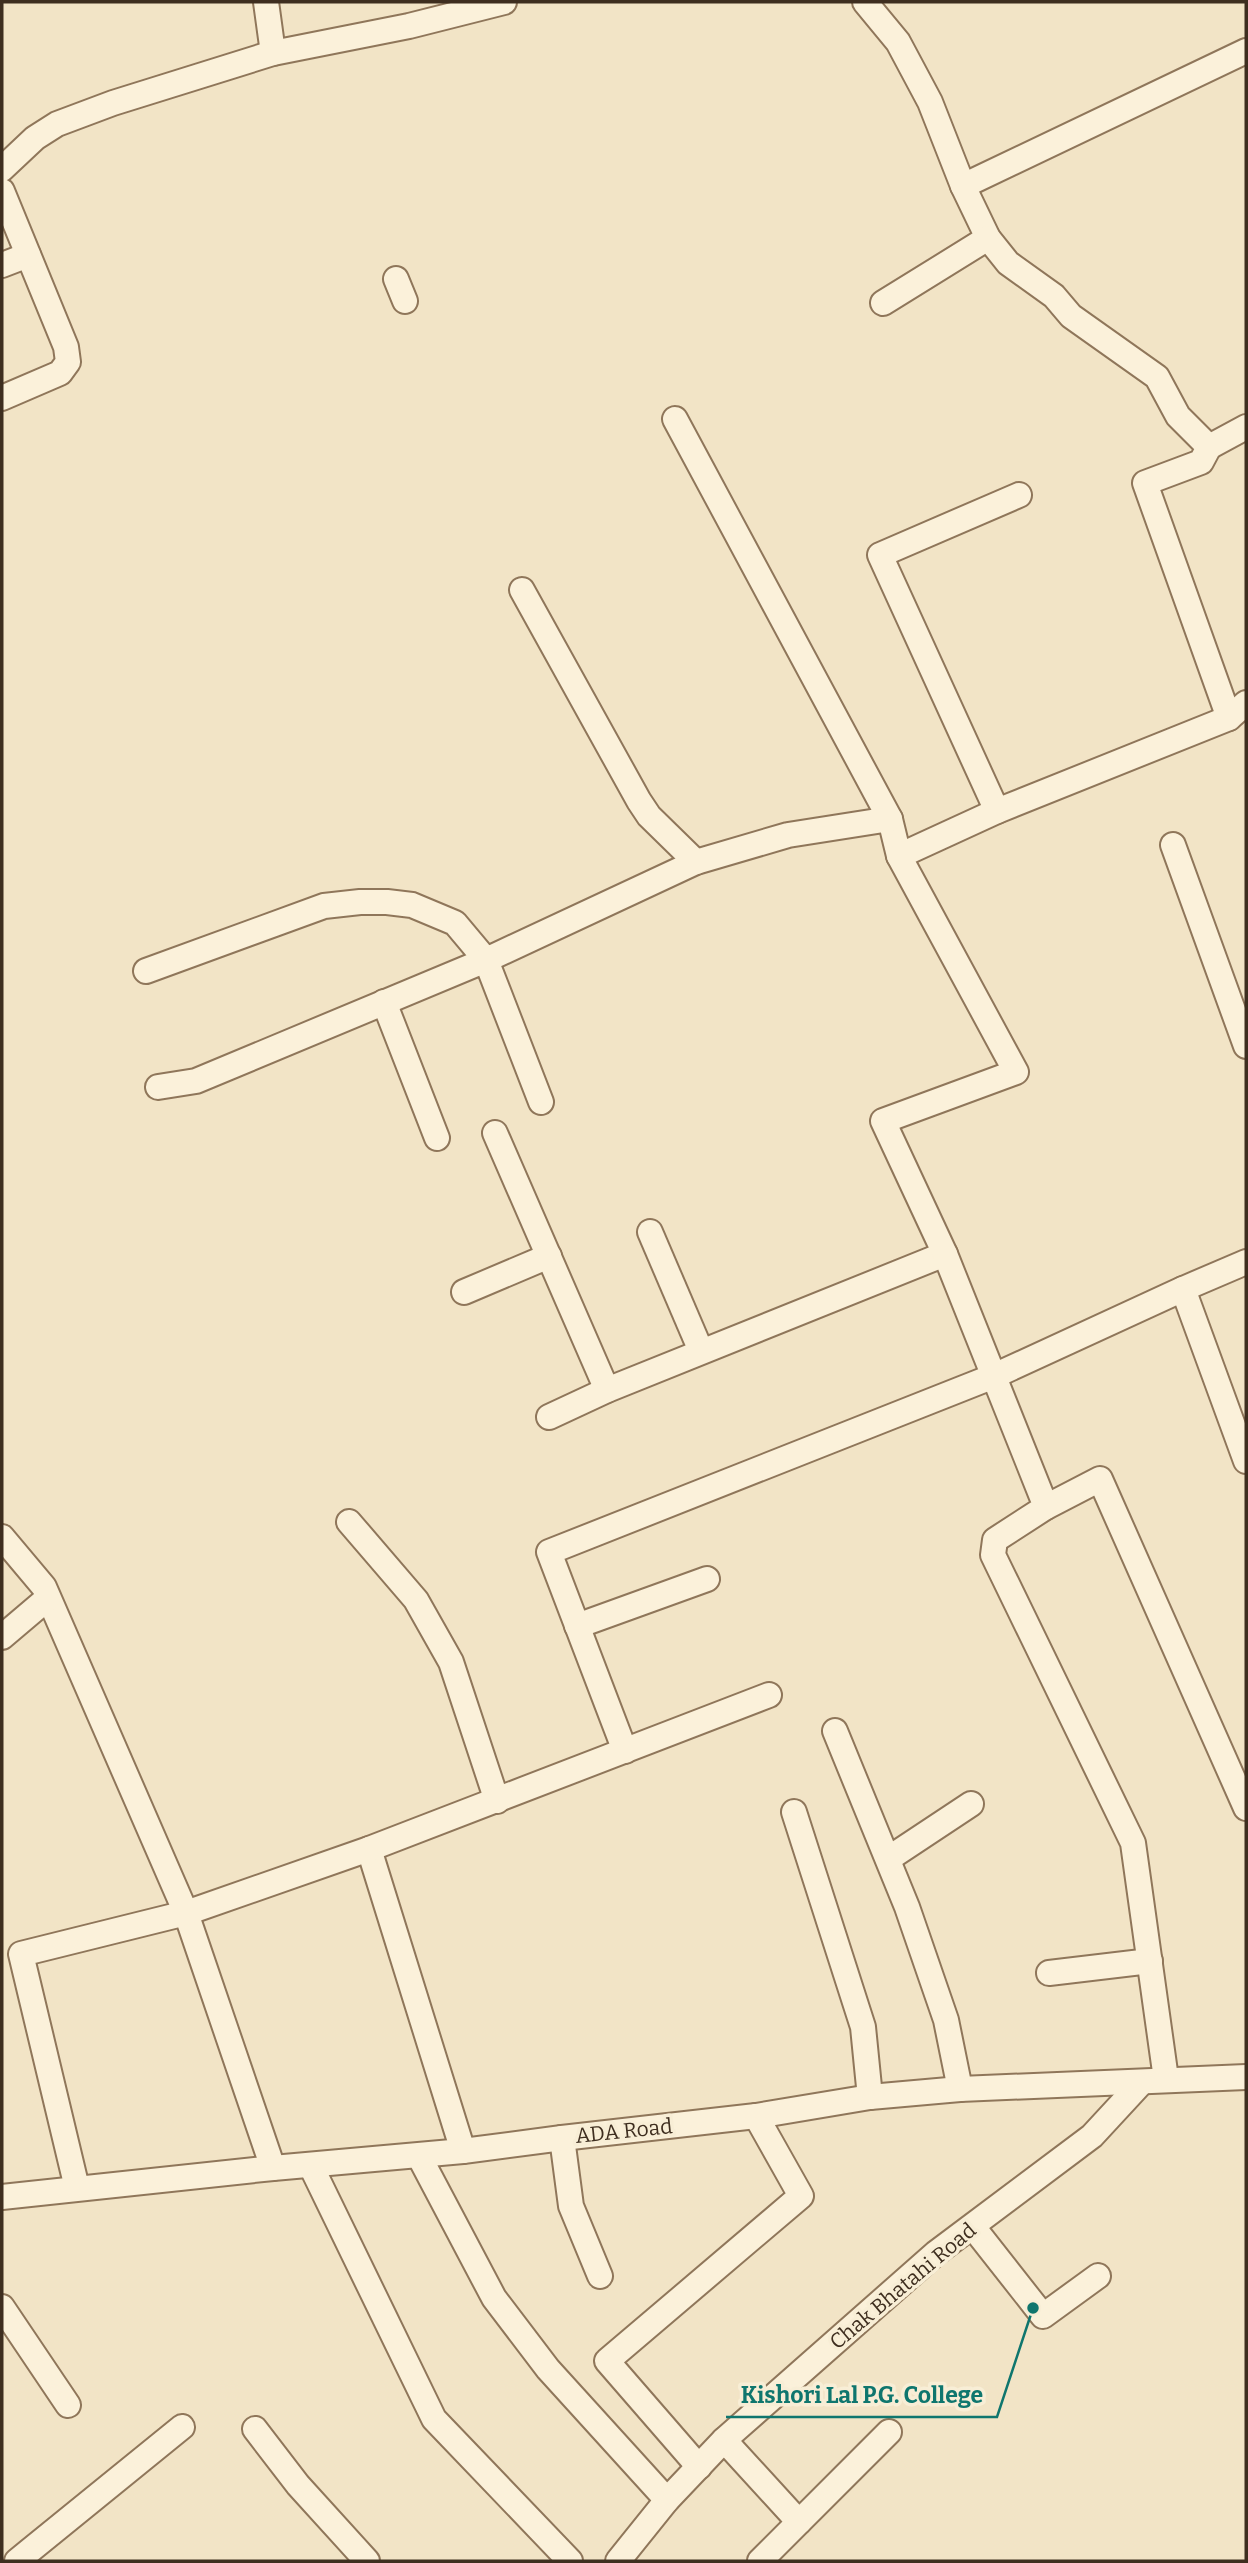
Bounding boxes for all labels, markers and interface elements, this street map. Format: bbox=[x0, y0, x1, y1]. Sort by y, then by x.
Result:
street label: ADA Road bbox=[574, 2113, 674, 2149]
street label: Chak Bhatahi Road bbox=[824, 2217, 982, 2355]
callout: Kishori Lal P.G. College bbox=[726, 2373, 997, 2417]
text: Kishori Lal P.G. College bbox=[741, 2381, 983, 2409]

